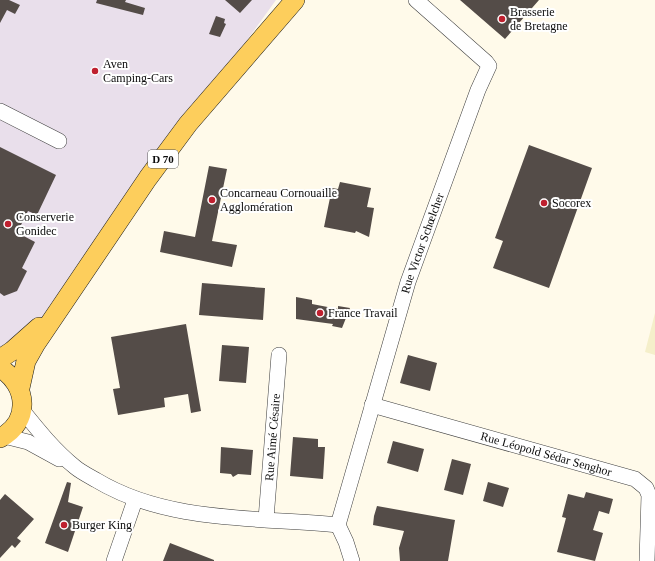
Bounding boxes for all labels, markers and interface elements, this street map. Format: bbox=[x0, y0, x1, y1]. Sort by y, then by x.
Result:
place label: Brasserie de Bretagne bbox=[510, 5, 568, 33]
marker: Brasserie de Bretagne bbox=[497, 14, 507, 24]
place label: Aven Camping-Cars bbox=[103, 57, 173, 85]
marker: Aven Camping-Cars bbox=[90, 66, 100, 76]
road number: D 70 bbox=[148, 150, 178, 168]
place label: Concarneau Cornouaille Agglomération bbox=[220, 186, 337, 214]
street label: Rue Victor Schœlcher bbox=[398, 191, 447, 295]
marker: Concarneau Cornouaille Agglomération bbox=[207, 195, 217, 205]
place label: Socorex bbox=[552, 196, 591, 210]
marker: Socorex bbox=[539, 198, 549, 208]
place label: Conserverie Gonidec bbox=[16, 210, 74, 238]
marker: Conserverie Gonidec bbox=[3, 219, 13, 229]
place label: France Travail bbox=[328, 306, 398, 320]
marker: France Travail bbox=[315, 308, 325, 318]
street label: Rue Aimé Césaire bbox=[262, 393, 283, 481]
street label: Rue Léopold Sédar Senghor bbox=[479, 429, 613, 479]
place label: Burger King bbox=[72, 518, 132, 532]
marker: Burger King bbox=[59, 520, 69, 530]

